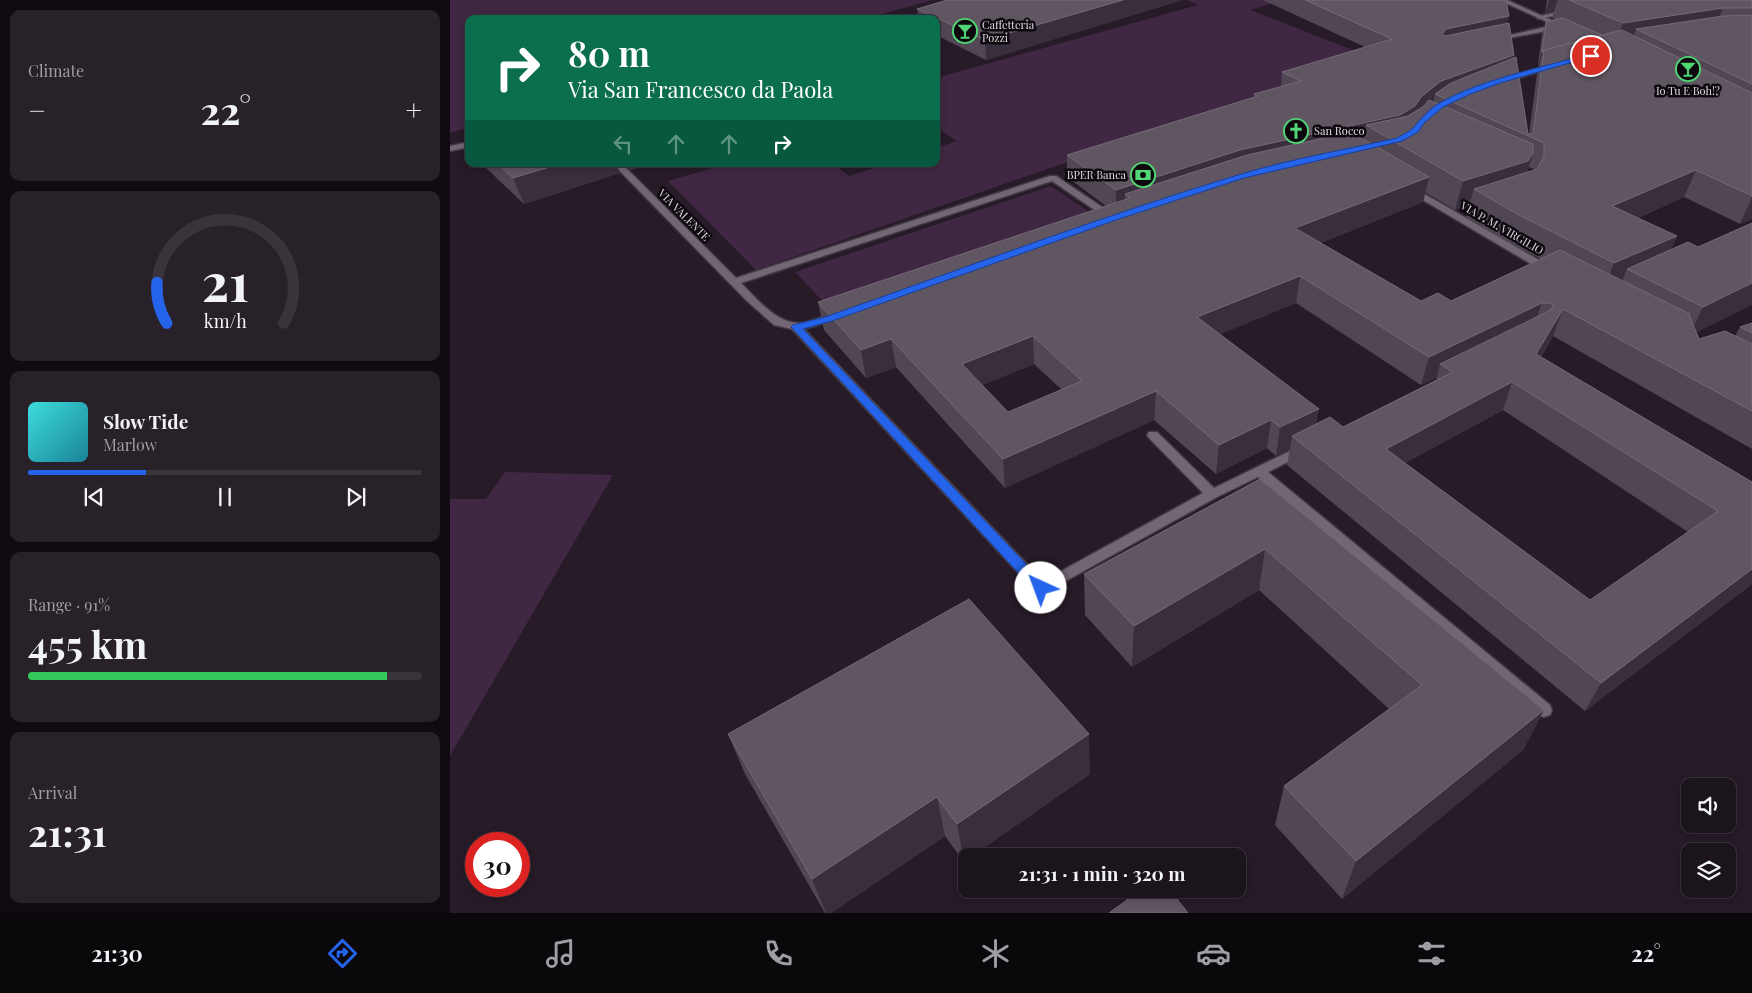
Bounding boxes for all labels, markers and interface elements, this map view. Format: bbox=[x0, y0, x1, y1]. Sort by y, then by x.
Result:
place label: Caffetteria Pozzi bbox=[982, 17, 1035, 45]
bar icon: Caffetteria Pozzi bbox=[952, 18, 978, 44]
text: 80 m bbox=[568, 29, 650, 76]
icon: right bbox=[485, 35, 550, 100]
pin bbox=[1570, 35, 1612, 77]
icon: arrive bbox=[1577, 42, 1605, 70]
bar icon: Io Tu E Boh!? bbox=[1675, 56, 1701, 82]
text: Climate bbox=[28, 60, 84, 81]
text: Via San Francesco da Paola bbox=[568, 74, 833, 104]
place label: Io Tu E Boh!? bbox=[1656, 83, 1720, 98]
text: 22° bbox=[201, 84, 251, 135]
text: − bbox=[28, 91, 46, 128]
text: + bbox=[406, 91, 422, 128]
church icon: San Rocco bbox=[1283, 118, 1309, 144]
place label: San Rocco bbox=[1314, 123, 1365, 138]
icon: left bbox=[609, 130, 637, 158]
icon: ahead bbox=[662, 130, 690, 158]
icon: ahead bbox=[715, 130, 743, 158]
icon: right bbox=[768, 130, 796, 158]
bank icon: BPER Banca bbox=[1130, 162, 1156, 188]
place label: BPER Banca bbox=[1067, 167, 1127, 182]
street label: VIA VALENTE bbox=[655, 185, 714, 244]
street label: VIA P. M. VIRGILIO bbox=[1457, 197, 1547, 257]
text: 21 bbox=[201, 246, 249, 315]
text: km/h bbox=[204, 309, 247, 332]
text: Slow Tide bbox=[103, 408, 188, 434]
text: Marlow bbox=[103, 434, 157, 455]
icon: previous bbox=[80, 483, 108, 511]
icon: pause bbox=[211, 483, 239, 511]
icon: next bbox=[342, 483, 370, 511]
position arrow bbox=[1014, 561, 1066, 613]
text: Range · 91% bbox=[28, 594, 110, 615]
text: 455 km bbox=[28, 618, 147, 669]
map controls bbox=[1681, 778, 1736, 898]
button: sound bbox=[1681, 778, 1736, 833]
text: Arrival bbox=[28, 782, 77, 803]
text: 21:31 bbox=[28, 806, 107, 857]
speed limit sign: 30 bbox=[465, 832, 530, 897]
button: layers bbox=[1681, 843, 1736, 898]
text: 21:31 · 1 min · 320 m bbox=[1018, 860, 1186, 886]
icon: directions bbox=[325, 936, 360, 971]
icon: music bbox=[543, 936, 578, 971]
icon: phone bbox=[761, 936, 796, 971]
icon: climate bbox=[978, 936, 1013, 971]
icon: car bbox=[1196, 936, 1231, 971]
icon: filters bbox=[1414, 936, 1449, 971]
text: 21:30 bbox=[91, 938, 143, 968]
text: 22° bbox=[1631, 938, 1661, 968]

